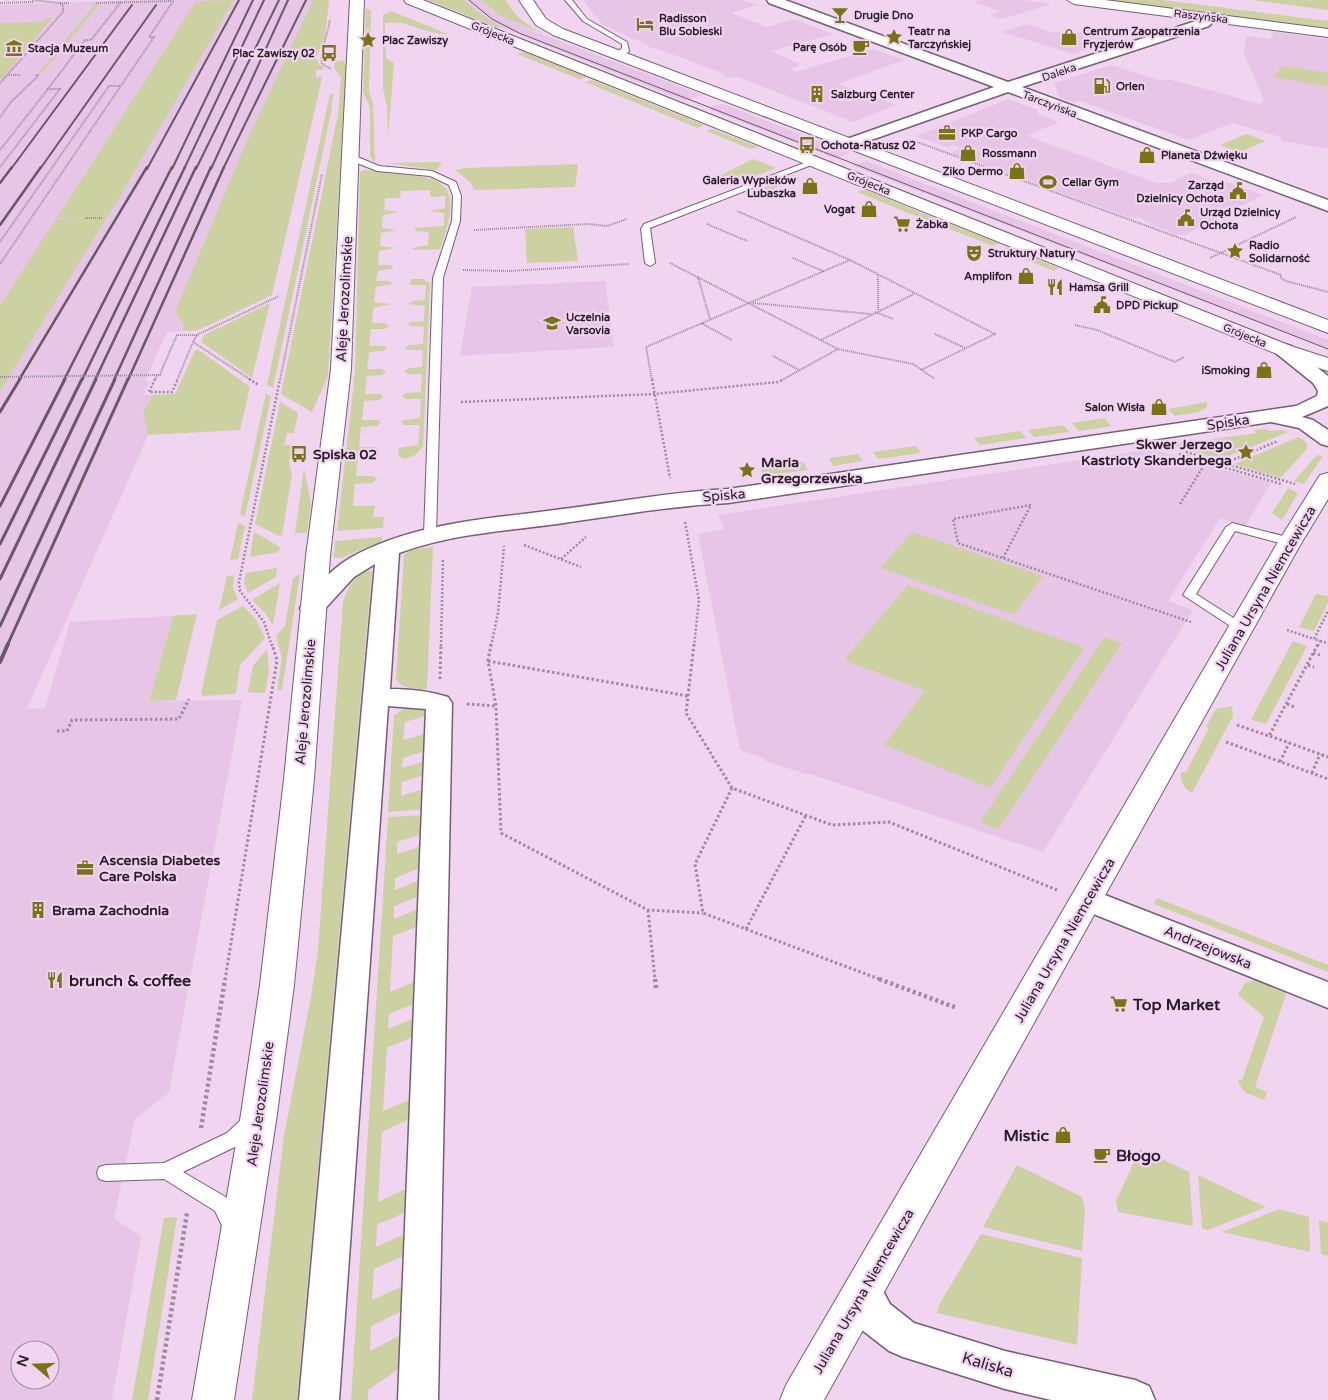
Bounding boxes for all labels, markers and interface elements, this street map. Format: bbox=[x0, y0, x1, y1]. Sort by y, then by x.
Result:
bar icon: Drugie Dno bbox=[830, 5, 850, 25]
street label: Raszyńska bbox=[1173, 7, 1229, 26]
place label: Drugie Dno bbox=[854, 9, 914, 23]
place label: Radisson Blu Sobieski bbox=[659, 12, 722, 38]
hotel icon: Radisson Blu Sobieski bbox=[635, 14, 655, 34]
street label: Grójecka bbox=[469, 19, 517, 48]
place label: Teatr na Tarczyńskiej bbox=[907, 25, 971, 52]
place label: Centrum Zaopatrzenia Fryzjerów bbox=[1083, 25, 1200, 52]
place icon: Teatr na Tarczyńskiej bbox=[884, 27, 904, 47]
shop icon: Centrum Zaopatrzenia Fryzjerów bbox=[1059, 27, 1079, 47]
place icon: Plac Zawiszy bbox=[358, 30, 378, 50]
place label: Plac Zawiszy bbox=[382, 34, 448, 48]
cafe icon: Parę Osób bbox=[851, 37, 871, 57]
museum icon: Stacja Muzeum bbox=[4, 38, 24, 58]
place label: Parę Osób bbox=[793, 41, 847, 54]
place label: Stacja Muzeum bbox=[28, 42, 108, 56]
bus stop icon: Plac Zawiszy 02 bbox=[319, 43, 339, 63]
place label: Plac Zawiszy 02 bbox=[232, 47, 315, 61]
street label: Daleka bbox=[1040, 61, 1078, 84]
fuel station icon: Orlen bbox=[1092, 76, 1112, 96]
place label: Orlen bbox=[1116, 80, 1145, 93]
building icon: Salzburg Center bbox=[807, 84, 827, 104]
place label: Salzburg Center bbox=[831, 88, 915, 102]
street label: Tarczyńska bbox=[1021, 88, 1079, 121]
office icon: PKP Cargo bbox=[937, 123, 957, 143]
place label: PKP Cargo bbox=[961, 127, 1018, 141]
bus stop icon: Ochota-Ratusz 02 bbox=[797, 135, 817, 155]
place label: Ochota-Ratusz 02 bbox=[821, 139, 916, 152]
shop icon: Rossmann bbox=[958, 143, 978, 163]
shop icon: Planeta Dźwięku bbox=[1137, 145, 1157, 165]
place label: Rossmann bbox=[982, 147, 1037, 160]
place label: Planeta Dźwięku bbox=[1161, 149, 1248, 162]
shop icon: Ziko Dermo bbox=[1007, 161, 1027, 181]
place label: Ziko Dermo bbox=[943, 165, 1003, 178]
street label: Grójecka bbox=[845, 169, 893, 198]
sports icon: Cellar Gym bbox=[1038, 172, 1058, 192]
place label: Galeria Wypieków Lubaszka bbox=[702, 174, 796, 200]
shop icon: Galeria Wypieków Lubaszka bbox=[800, 176, 820, 196]
place label: Cellar Gym bbox=[1062, 176, 1119, 190]
place label: Zarząd Dzielnicy Ochota bbox=[1136, 179, 1224, 206]
public building icon: Zarząd Dzielnicy Ochota bbox=[1228, 181, 1248, 201]
shop icon: Vogat bbox=[859, 199, 879, 219]
place label: Vogat bbox=[824, 203, 856, 217]
place label: Urząd Dzielnicy Ochota bbox=[1200, 206, 1280, 232]
public building icon: Urząd Dzielnicy Ochota bbox=[1176, 208, 1196, 228]
supermarket icon: Żabka bbox=[892, 214, 912, 234]
place label: Żabka bbox=[916, 217, 948, 231]
street label: Aleje Jerozolimskie bbox=[333, 236, 356, 362]
place label: Radio Solidarność bbox=[1249, 239, 1310, 265]
place icon: Radio Solidarność bbox=[1225, 241, 1245, 261]
theatre icon: Struktury Natury bbox=[964, 243, 984, 263]
place label: Struktury Natury bbox=[988, 247, 1076, 261]
shop icon: Amplifon bbox=[1016, 266, 1036, 286]
place label: Amplifon bbox=[964, 270, 1012, 284]
restaurant icon: Hamsa Grill bbox=[1045, 277, 1065, 297]
place label: Hamsa Grill bbox=[1069, 281, 1129, 294]
public building icon: DPD Pickup bbox=[1092, 295, 1112, 315]
place label: DPD Pickup bbox=[1116, 299, 1178, 313]
place label: Uczelnia Varsovia bbox=[566, 311, 610, 337]
school or university icon: Uczelnia Varsovia bbox=[542, 313, 562, 333]
street label: Grójecka bbox=[1221, 321, 1269, 350]
shop icon: iSmoking bbox=[1254, 360, 1274, 380]
place label: iSmoking bbox=[1202, 364, 1250, 378]
shop icon: Salon Wisła bbox=[1149, 397, 1169, 417]
place label: Salon Wisła bbox=[1085, 401, 1145, 414]
street label: Spiska bbox=[1206, 411, 1251, 434]
place label: Skwer Jerzego Kastrioty Skanderbega bbox=[1081, 436, 1232, 469]
place icon: Skwer Jerzego Kastrioty Skanderbega bbox=[1236, 442, 1256, 462]
bus stop icon: Spiska 02 bbox=[289, 444, 309, 464]
place label: Spiska 02 bbox=[313, 446, 377, 463]
place label: Maria Grzegorzewska bbox=[761, 454, 863, 487]
place icon: Maria Grzegorzewska bbox=[737, 460, 757, 480]
street label: Spiska bbox=[702, 485, 746, 506]
street label: Juliana Ursyna Niemcewicza bbox=[1211, 503, 1320, 674]
street label: Aleje Jerozolimskie bbox=[292, 638, 319, 766]
place label: Ascensia Diabetes Care Polska bbox=[99, 852, 220, 885]
street label: Juliana Ursyna Niemcewicza bbox=[1010, 855, 1119, 1026]
office icon: Ascensia Diabetes Care Polska bbox=[75, 858, 95, 878]
building icon: Brama Zachodnia bbox=[28, 900, 48, 920]
place label: Brama Zachodnia bbox=[52, 902, 169, 919]
street label: Andrzejowska bbox=[1161, 922, 1254, 973]
restaurant icon: brunch & coffee bbox=[45, 970, 65, 990]
place label: brunch & coffee bbox=[69, 971, 191, 991]
supermarket icon: Top Market bbox=[1109, 994, 1129, 1014]
place label: Top Market bbox=[1132, 995, 1221, 1015]
street label: Aleje Jerozolimskie bbox=[243, 1040, 278, 1168]
shop icon: Mistic bbox=[1053, 1125, 1073, 1145]
place label: Mistic bbox=[1003, 1126, 1049, 1146]
cafe icon: Błogo bbox=[1092, 1145, 1112, 1165]
place label: Błogo bbox=[1116, 1146, 1161, 1166]
street label: Juliana Ursyna Niemcewicza bbox=[809, 1206, 918, 1377]
north arrow bbox=[10, 1340, 60, 1390]
street label: Kaliska bbox=[959, 1348, 1016, 1382]
text: N bbox=[13, 1353, 33, 1369]

